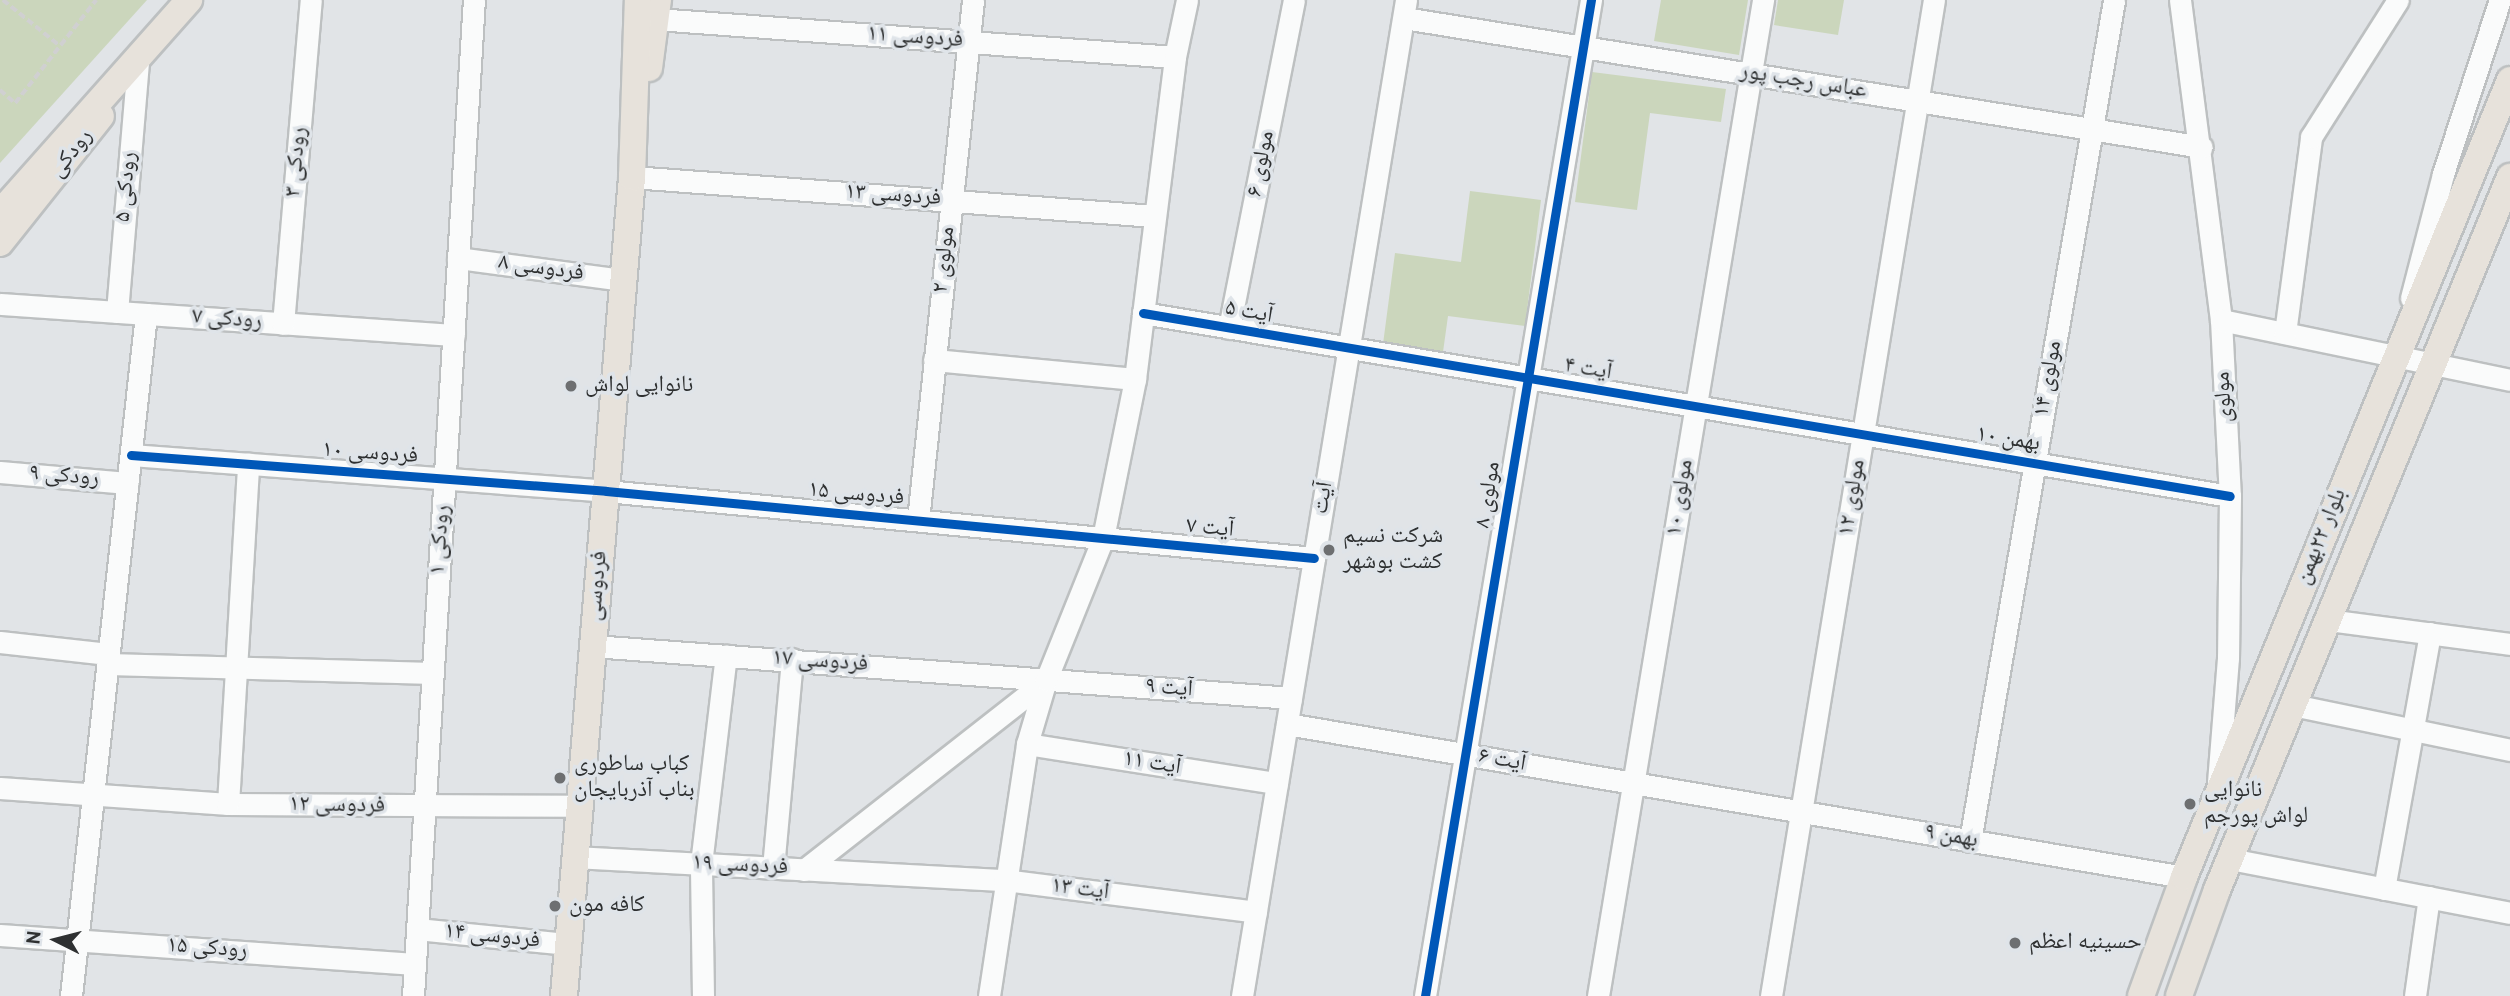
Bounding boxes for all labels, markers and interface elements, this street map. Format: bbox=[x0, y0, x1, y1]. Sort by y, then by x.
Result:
street label: فردوسی ۱۱ bbox=[866, 21, 964, 55]
street label: عباس رجب پور bbox=[1738, 58, 1868, 106]
street label: رودکی bbox=[44, 124, 100, 184]
street label: رودکی ۳ bbox=[280, 126, 314, 198]
street label: مولوی ۶ bbox=[1242, 129, 1282, 199]
street label: رودکی ۵ bbox=[110, 151, 144, 223]
street label: فردوسی ۱۳ bbox=[844, 179, 942, 213]
street label: مولوی ۲ bbox=[928, 225, 962, 295]
street label: فردوسی ۸ bbox=[497, 249, 585, 289]
street label: آیت ۵ bbox=[1223, 295, 1275, 331]
street label: رودکی ۷ bbox=[191, 304, 263, 336]
street label: مولوی ۱۴ bbox=[2029, 339, 2069, 419]
street label: آیت ۴ bbox=[1562, 353, 1614, 387]
street label: مولوی bbox=[2210, 371, 2240, 423]
place label: نانوایی لواش bbox=[585, 372, 693, 400]
marker: نانوایی لواش bbox=[563, 378, 579, 394]
street label: بهمن ۱۰ bbox=[1974, 421, 2042, 459]
street label: فردوسی ۱۰ bbox=[321, 437, 419, 471]
street label: مولوی ۱۰ bbox=[1661, 458, 1701, 538]
street label: مولوی ۱۲ bbox=[1833, 458, 1873, 538]
street label: رودکی ۹ bbox=[28, 460, 100, 494]
street label: مولوی ۸ bbox=[1470, 460, 1508, 530]
street label: فردوسی ۱۵ bbox=[807, 477, 905, 513]
street label: آیت bbox=[1308, 480, 1340, 516]
street label: بلوار ۲۲بهمن bbox=[2290, 485, 2354, 589]
street label: رودکی ۱ bbox=[425, 504, 457, 576]
street label: آیت ۷ bbox=[1185, 513, 1235, 545]
place label: شرکت نسیم کشت بوشهر bbox=[1343, 523, 1443, 577]
marker: شرکت نسیم کشت بوشهر bbox=[1321, 542, 1337, 558]
street label: فردوسی bbox=[581, 550, 615, 622]
street label: فردوسی ۱۷ bbox=[771, 645, 869, 679]
street label: آیت ۹ bbox=[1144, 674, 1194, 704]
street label: آیت ۶ bbox=[1476, 743, 1528, 779]
street label: آیت ۱۱ bbox=[1121, 746, 1183, 782]
place label: کباب ساطوری بناب آذربایجان bbox=[574, 751, 695, 805]
marker: کباب ساطوری بناب آذربایجان bbox=[552, 770, 568, 786]
place label: نانوایی لواش پورجم bbox=[2204, 777, 2308, 831]
street label: فردوسی ۱۲ bbox=[289, 791, 385, 821]
marker: نانوایی لواش پورجم bbox=[2182, 796, 2198, 812]
street label: بهمن ۹ bbox=[1922, 819, 1980, 855]
street label: فردوسی ۱۹ bbox=[691, 850, 789, 882]
street label: آیت ۱۳ bbox=[1049, 873, 1111, 907]
place label: کافه مون bbox=[569, 892, 645, 920]
marker: کافه مون bbox=[547, 898, 563, 914]
north arrow bbox=[21, 905, 91, 975]
street label: فردوسی ۱۴ bbox=[443, 918, 541, 956]
place label: حسینیه اعظم bbox=[2029, 929, 2142, 957]
text: N bbox=[22, 930, 48, 946]
street label: رودکی ۱۵ bbox=[166, 932, 248, 966]
marker: حسینیه اعظم bbox=[2007, 935, 2023, 951]

